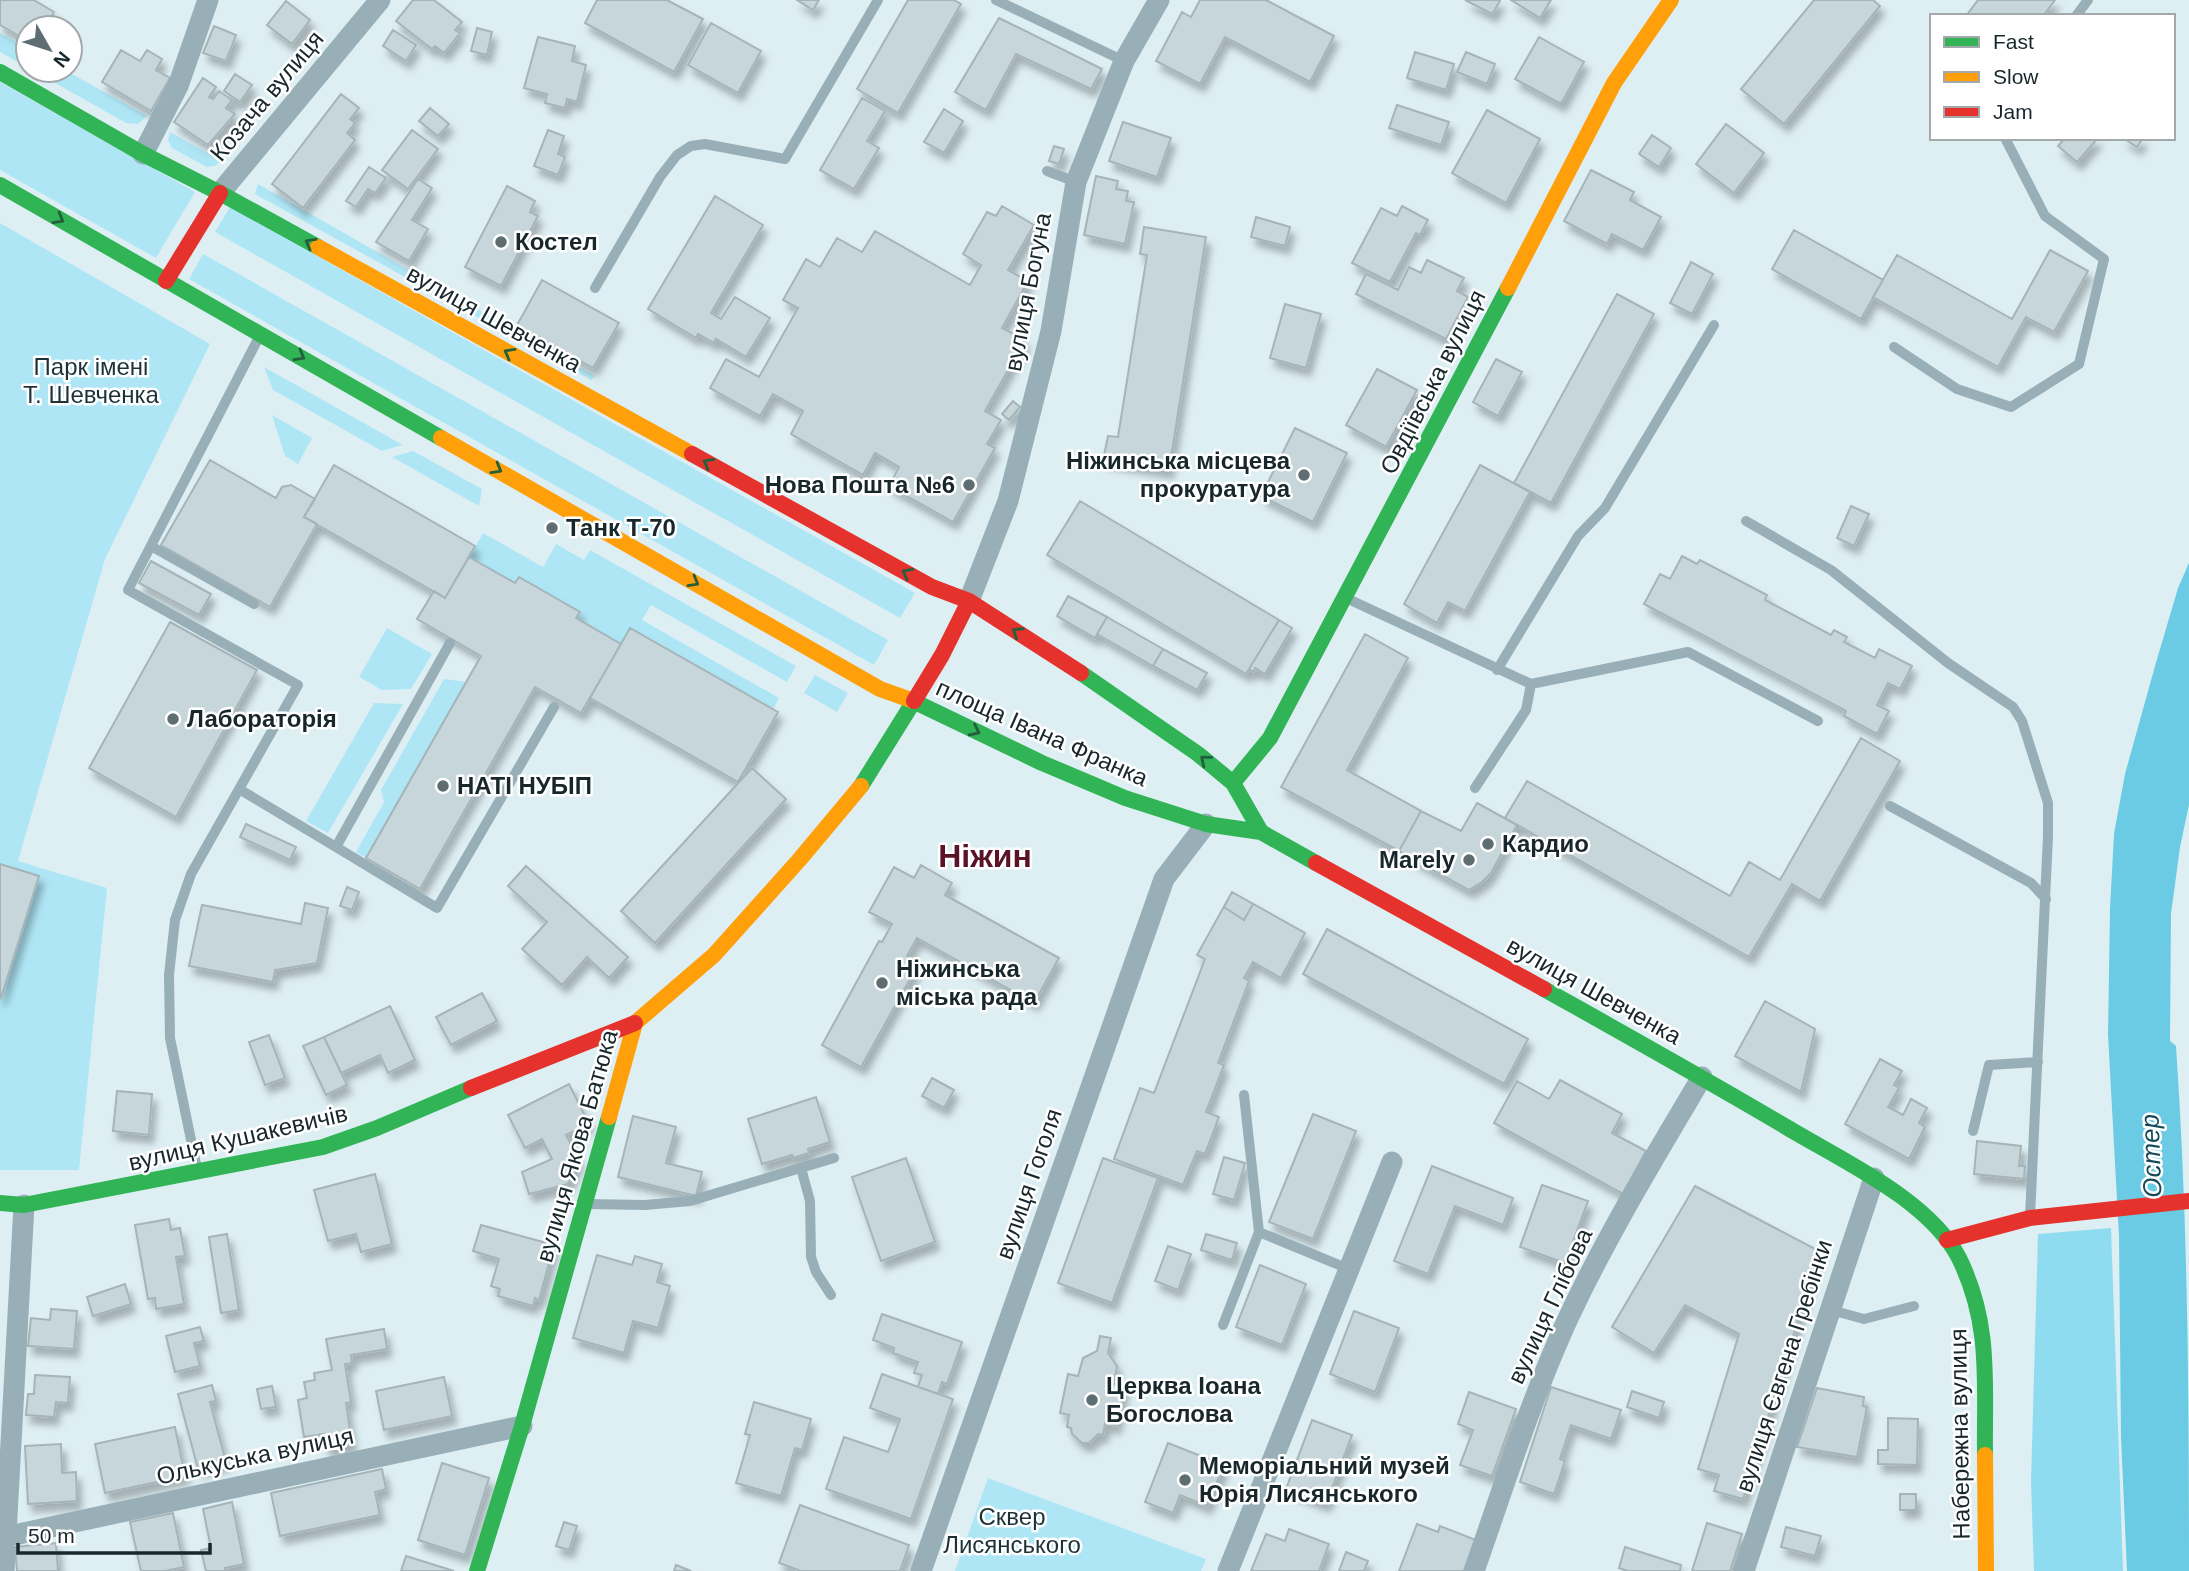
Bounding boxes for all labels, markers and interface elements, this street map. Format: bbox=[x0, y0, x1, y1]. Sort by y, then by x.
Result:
north arrow bbox=[14, 14, 84, 84]
legend bbox=[1930, 14, 2175, 140]
street label: Козача вулиця bbox=[204, 25, 329, 166]
text: Fast bbox=[1993, 30, 2034, 53]
text: N bbox=[49, 47, 74, 71]
text: Slow bbox=[1993, 65, 2039, 88]
text: Jam bbox=[1993, 100, 2033, 123]
street label: вулиця Богуна bbox=[999, 210, 1056, 373]
one-way arrow bbox=[52, 211, 65, 224]
place label: Костел bbox=[515, 228, 598, 255]
marker: Костел bbox=[493, 234, 509, 250]
one-way arrow bbox=[305, 238, 317, 251]
street label: вулиця Шевченка bbox=[402, 259, 587, 378]
street label: Овдіївська вулиця bbox=[1374, 285, 1491, 478]
one-way arrow bbox=[292, 348, 305, 361]
one-way arrow bbox=[504, 348, 516, 361]
park label: Парк імені Т. Шевченка bbox=[23, 353, 160, 408]
place label: Ніжинська місцева прокуратура bbox=[1066, 447, 1291, 502]
one-way arrow bbox=[703, 458, 715, 471]
one-way arrow bbox=[490, 461, 502, 474]
marker: Ніжинська місцева прокуратура bbox=[1296, 467, 1312, 483]
place label: Нова Пошта №6 bbox=[765, 471, 955, 498]
marker: Нова Пошта №6 bbox=[961, 477, 977, 493]
place label: Танк Т-70 bbox=[566, 514, 676, 541]
marker: Танк Т-70 bbox=[544, 520, 560, 536]
one-way arrow bbox=[902, 568, 914, 581]
one-way arrow bbox=[687, 574, 700, 587]
one-way arrow bbox=[1012, 627, 1025, 640]
street label: площа Івана Франка bbox=[932, 674, 1153, 792]
place label: Лабораторія bbox=[187, 705, 337, 732]
marker: Лабораторія bbox=[165, 711, 181, 727]
one-way arrow bbox=[968, 722, 980, 736]
one-way arrow bbox=[1201, 756, 1214, 768]
place label: НАТІ НУБІП bbox=[457, 772, 592, 799]
marker: НАТІ НУБІП bbox=[435, 778, 451, 794]
place label: Кардио bbox=[1502, 830, 1589, 857]
marker: Кардио bbox=[1480, 836, 1496, 852]
district label: Ніжин bbox=[938, 838, 1032, 874]
place label: Marely bbox=[1379, 846, 1456, 873]
marker: Marely bbox=[1461, 852, 1477, 868]
street label: вулиця Шевченка bbox=[1502, 931, 1687, 1050]
place label: Ніжинська міська рада bbox=[896, 955, 1038, 1010]
marker: Ніжинська міська рада bbox=[874, 975, 890, 991]
street label: вулиця Якова Батюка bbox=[530, 1026, 623, 1265]
street label: вулиця Кушакевичів bbox=[126, 1099, 350, 1176]
street label: вулиця Гоголя bbox=[990, 1105, 1067, 1263]
water label: Остер bbox=[2135, 1114, 2167, 1198]
street label: вулиця Глібова bbox=[1502, 1223, 1598, 1388]
street label: вулиця Євгена Гребінки bbox=[1730, 1236, 1837, 1495]
street label: Набережна вулиця bbox=[1944, 1328, 1975, 1540]
place label: Церква Іоана Богослова bbox=[1106, 1372, 1261, 1427]
marker: Церква Іоана Богослова bbox=[1084, 1392, 1100, 1408]
street label: Олькуська вулиця bbox=[154, 1421, 356, 1490]
place label: Меморіальний музей Юрія Лисянського bbox=[1199, 1452, 1450, 1507]
marker: Меморіальний музей Юрія Лисянського bbox=[1177, 1472, 1193, 1488]
park label: Сквер Лисянського bbox=[943, 1503, 1081, 1558]
scale bar bbox=[18, 1512, 210, 1556]
text: 50 m bbox=[28, 1524, 75, 1547]

